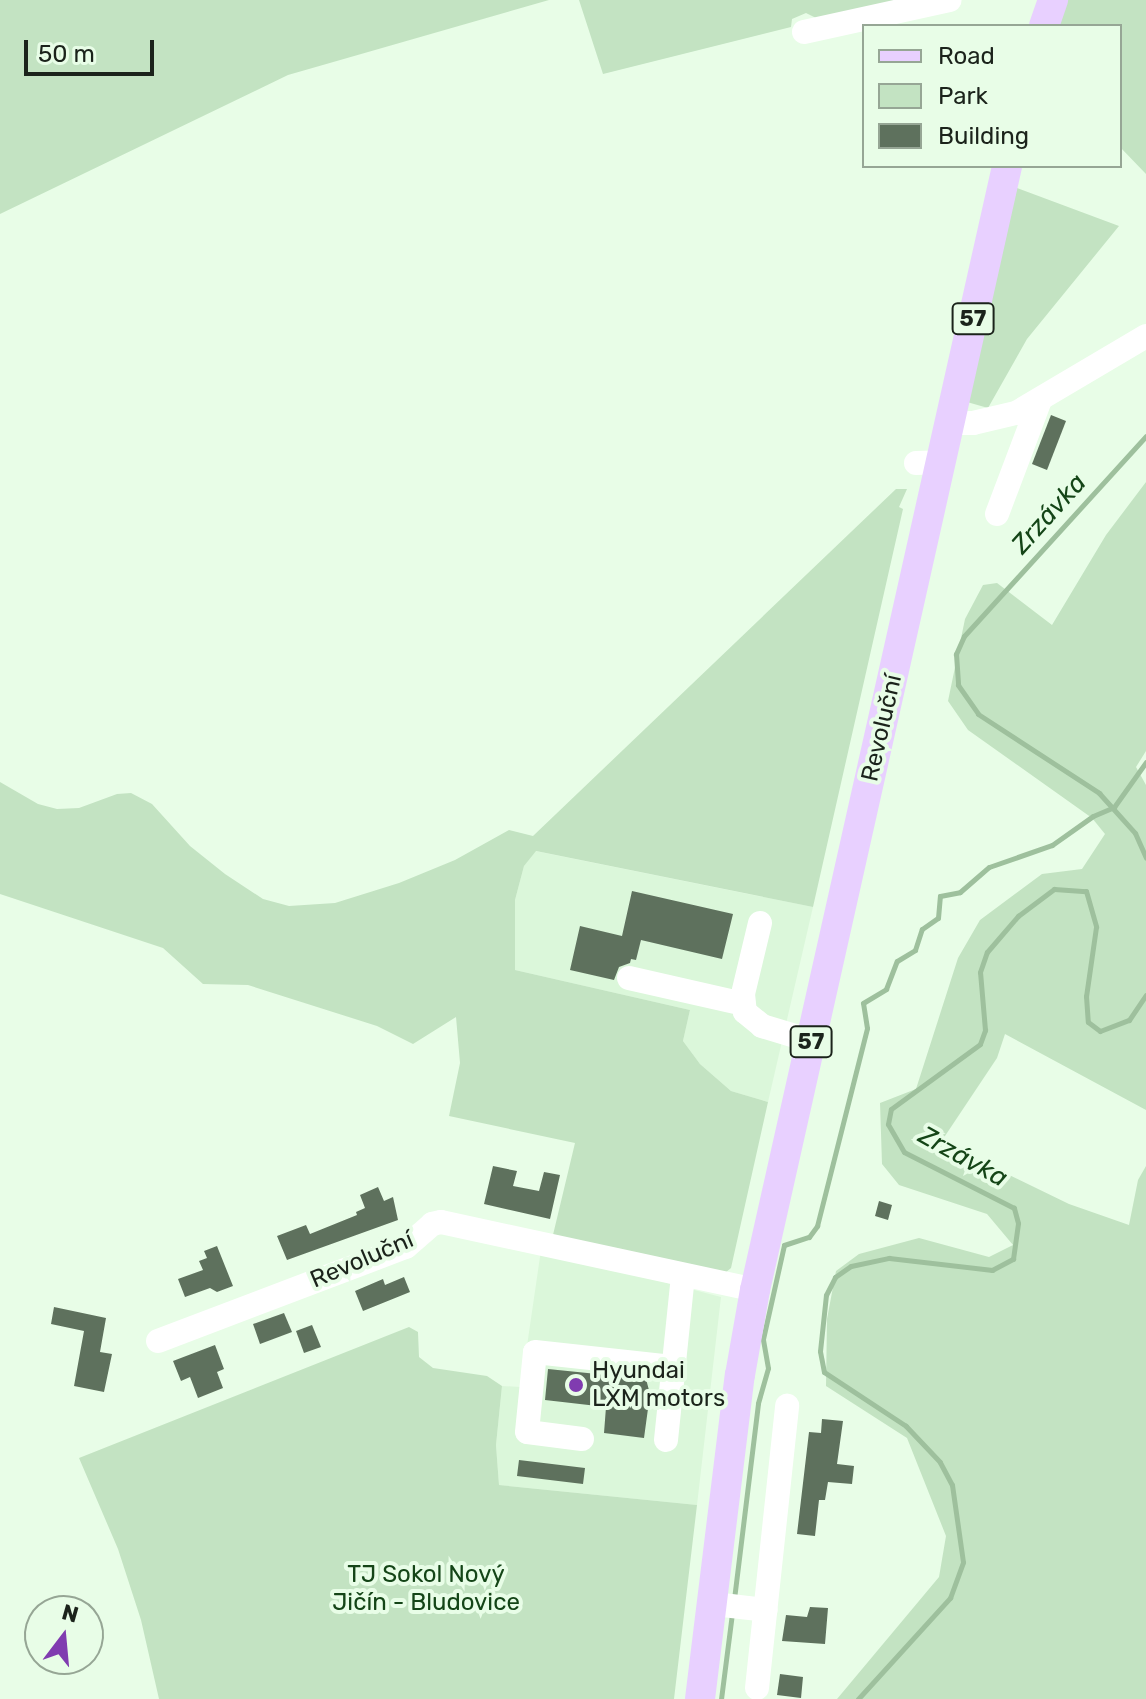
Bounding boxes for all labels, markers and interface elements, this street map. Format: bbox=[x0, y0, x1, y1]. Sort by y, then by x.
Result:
scale bar bbox=[28, 24, 158, 74]
legend bbox=[862, 24, 1122, 168]
text: 50 m bbox=[38, 40, 95, 68]
text: Road bbox=[938, 42, 995, 70]
text: Park bbox=[938, 82, 988, 110]
text: Building bbox=[938, 122, 1029, 150]
road number: 57 bbox=[951, 301, 995, 337]
water label: Zrzávka bbox=[1005, 468, 1093, 560]
street label: Revoluční bbox=[856, 672, 908, 784]
road number: 57 bbox=[789, 1024, 833, 1060]
water label: Zrzávka bbox=[913, 1120, 1013, 1194]
street label: Revoluční bbox=[306, 1225, 418, 1295]
place label: Hyundai LXM motors bbox=[592, 1357, 725, 1413]
marker: Hyundai LXM motors bbox=[567, 1376, 585, 1394]
park label: TJ Sokol Nový Jičín - Bludovice bbox=[332, 1561, 520, 1617]
north arrow bbox=[24, 1595, 104, 1675]
text: N bbox=[59, 1598, 82, 1629]

